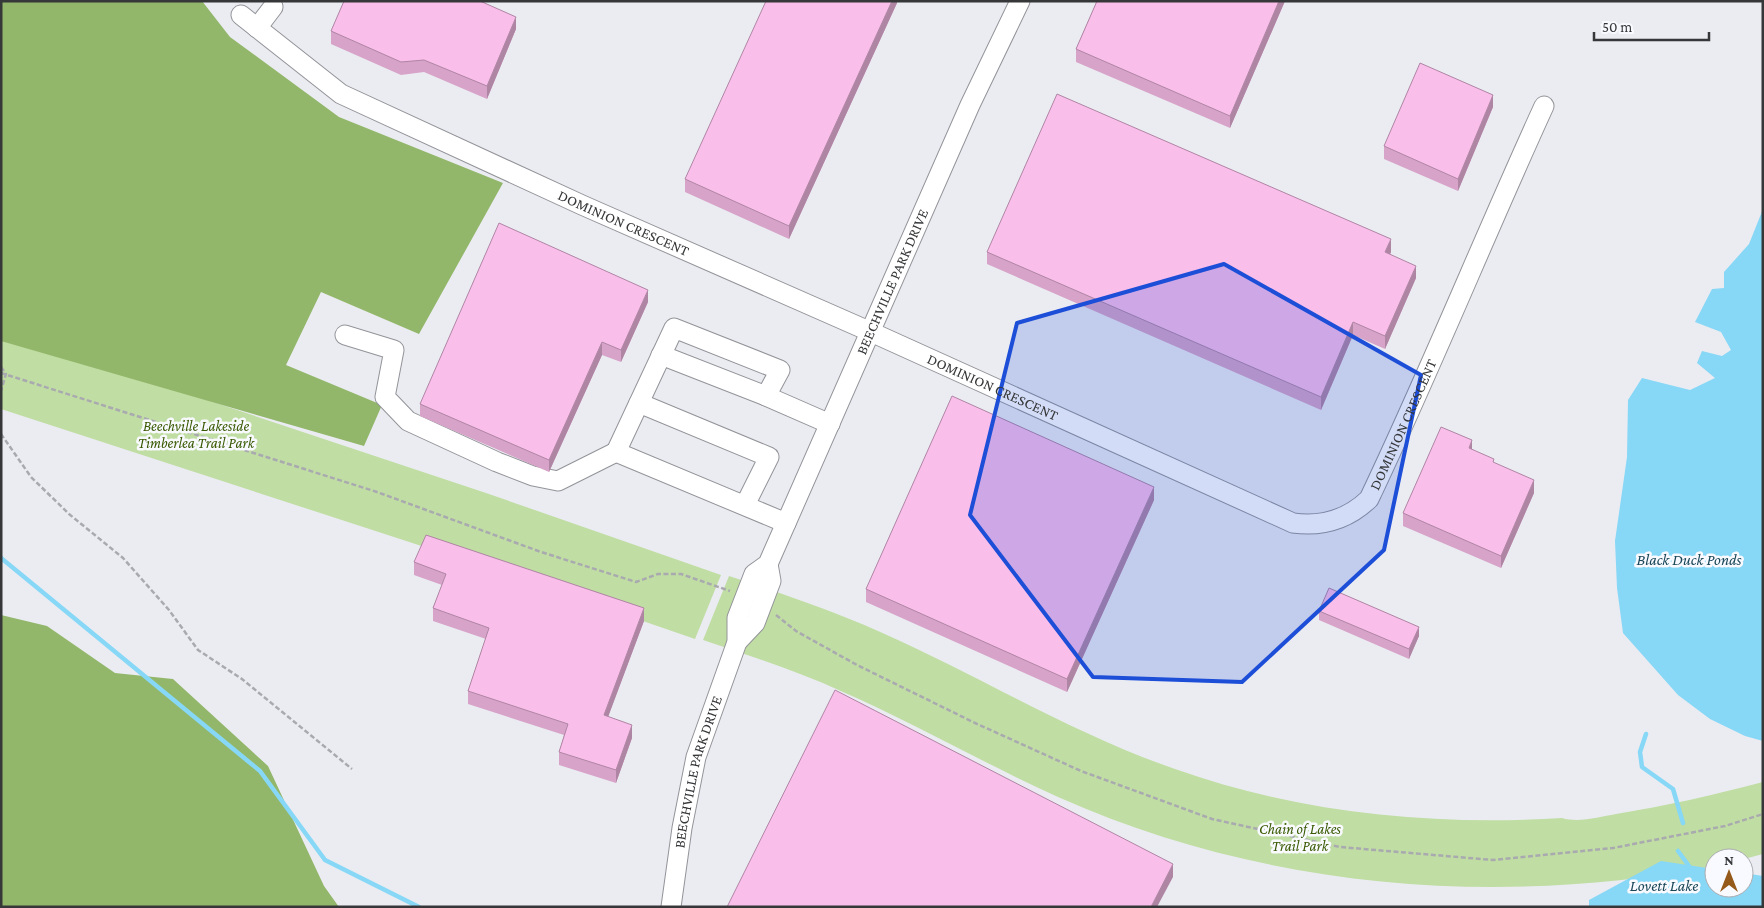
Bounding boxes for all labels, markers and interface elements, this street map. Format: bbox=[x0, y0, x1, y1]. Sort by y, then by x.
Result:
scale bar bbox=[1594, 10, 1709, 42]
text: 50 m bbox=[1602, 19, 1632, 35]
street label: DOMINION CRESCENT bbox=[555, 187, 691, 259]
street label: BEECHVILLE PARK DRIVE bbox=[853, 207, 931, 357]
street label: DOMINION CRESCENT bbox=[925, 351, 1060, 424]
street label: DOMINION CRESCENT bbox=[1366, 357, 1440, 493]
park label: Beechville Lakeside Timberlea Trail Park bbox=[138, 418, 256, 451]
water label: Black Duck Ponds bbox=[1636, 551, 1742, 568]
street label: BEECHVILLE PARK DRIVE bbox=[671, 694, 725, 849]
park label: Chain of Lakes Trail Park bbox=[1259, 821, 1341, 854]
north arrow bbox=[1704, 848, 1754, 898]
text: N bbox=[1724, 852, 1734, 868]
water label: Lovett Lake bbox=[1630, 877, 1698, 894]

